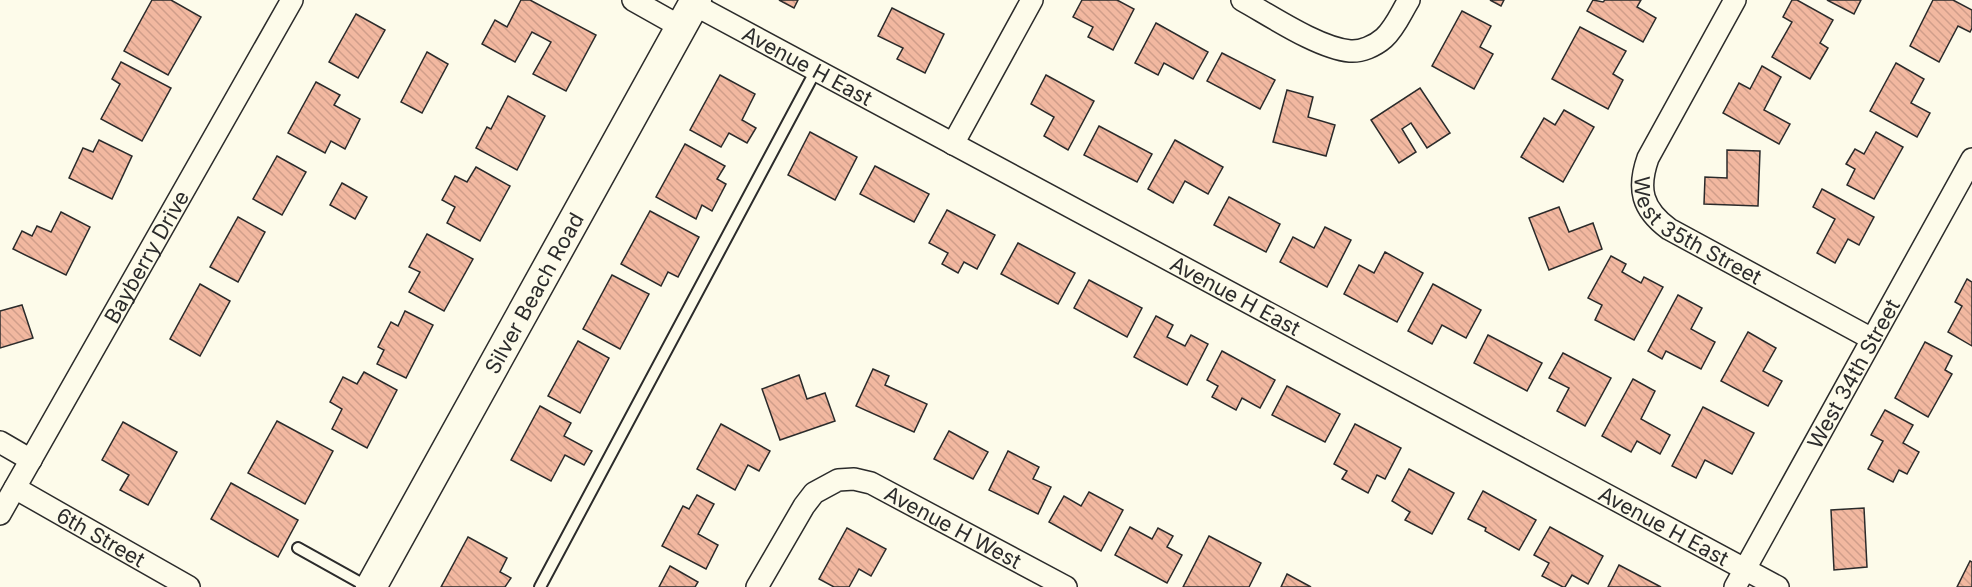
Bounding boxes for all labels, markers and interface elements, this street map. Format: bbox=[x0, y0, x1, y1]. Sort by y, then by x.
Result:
street label: Avenue H East bbox=[738, 21, 877, 111]
street label: West 35th Street bbox=[1630, 176, 1766, 289]
street label: Bayberry Drive bbox=[99, 186, 194, 327]
street label: Silver Beach Road bbox=[479, 208, 588, 378]
street label: Avenue H East bbox=[1166, 251, 1305, 341]
street label: West 34th Street bbox=[1802, 294, 1905, 453]
street label: Avenue H West bbox=[881, 480, 1026, 573]
street label: Avenue H East bbox=[1595, 481, 1733, 571]
street label: 6th Street bbox=[52, 502, 150, 572]

